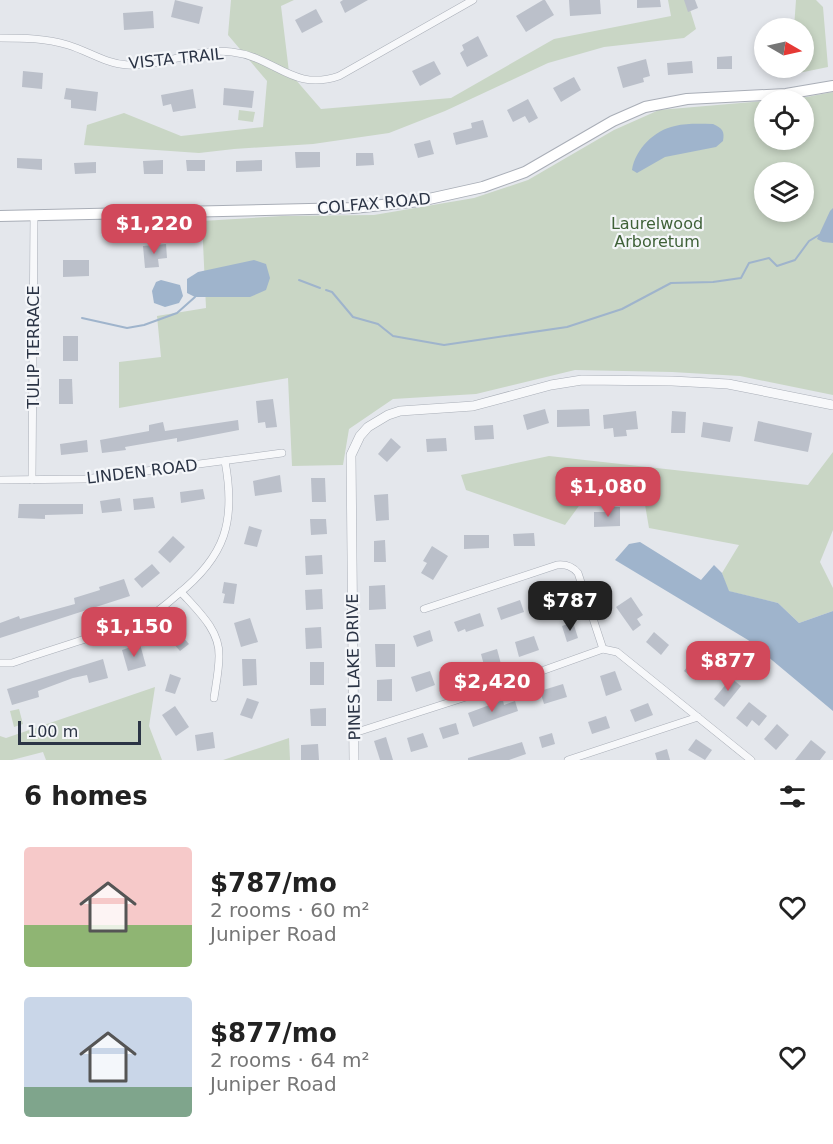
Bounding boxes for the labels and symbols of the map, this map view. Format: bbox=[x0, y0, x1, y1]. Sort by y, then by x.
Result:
north arrow bbox=[754, 18, 814, 78]
street label: VISTA TRAIL bbox=[128, 44, 224, 73]
street label: COLFAX ROAD bbox=[316, 189, 432, 218]
pin: $1,220 bbox=[105, 204, 203, 255]
park label: Laurelwood Arboretum bbox=[611, 214, 703, 251]
street label: TULIP TERRACE bbox=[24, 285, 43, 410]
street label: LINDEN ROAD bbox=[85, 455, 199, 488]
pin: $1,080 bbox=[559, 467, 657, 518]
pin: $787 bbox=[534, 581, 606, 632]
street label: PINES LAKE DRIVE bbox=[343, 593, 364, 741]
pin: $1,150 bbox=[85, 607, 183, 658]
pin: $877 bbox=[692, 641, 764, 692]
pin: $2,420 bbox=[443, 662, 541, 713]
scale bar bbox=[18, 718, 141, 746]

